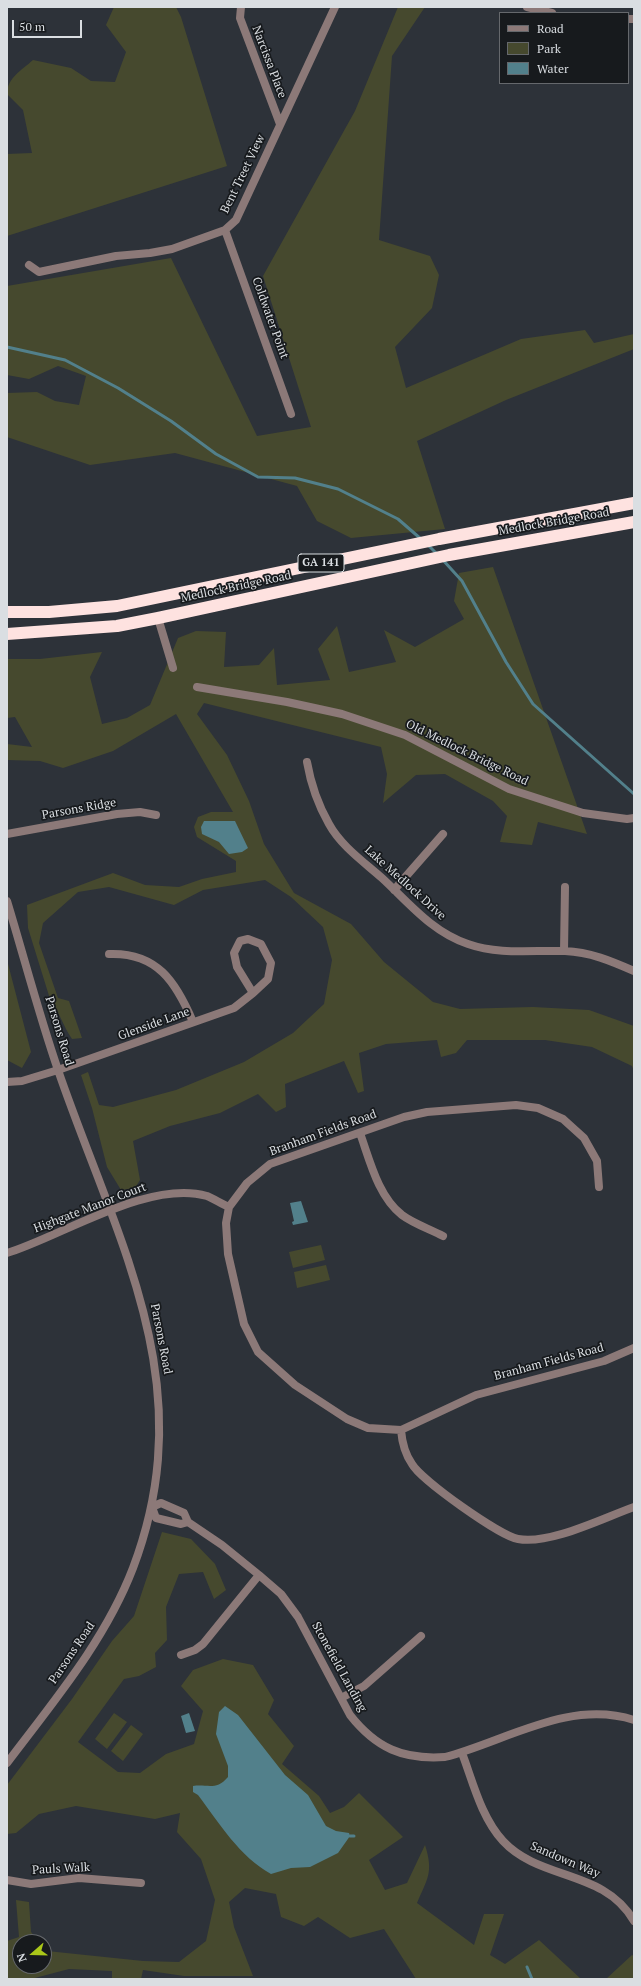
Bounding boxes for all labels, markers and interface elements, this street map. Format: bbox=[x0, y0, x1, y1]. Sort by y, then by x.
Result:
scale bar bbox=[14, 12, 84, 38]
legend bbox=[499, 12, 629, 84]
text: 50 m bbox=[19, 19, 45, 34]
text: Road bbox=[537, 21, 564, 36]
street label: Narcissa Place bbox=[249, 24, 289, 100]
text: Park bbox=[537, 41, 561, 56]
text: Water bbox=[537, 61, 569, 76]
street label: Bent Treet View bbox=[218, 132, 268, 216]
street label: Coldwater Point bbox=[249, 275, 291, 361]
street label: Medlock Bridge Road bbox=[497, 505, 611, 539]
road number: GA 141 bbox=[298, 554, 344, 572]
street label: Medlock Bridge Road bbox=[180, 568, 292, 606]
street label: Old Medlock Bridge Road bbox=[403, 717, 531, 789]
street label: Parsons Ridge bbox=[41, 795, 117, 823]
street label: Lake Medlock Drive bbox=[361, 843, 449, 923]
street label: Parsons Road bbox=[42, 995, 76, 1067]
street label: Glenside Lane bbox=[116, 1004, 192, 1044]
street label: Branham Fields Road bbox=[267, 1107, 379, 1159]
street label: Highgate Manor Court bbox=[32, 1180, 148, 1236]
street label: Parsons Road bbox=[147, 1302, 175, 1376]
street label: Branham Fields Road bbox=[493, 1340, 605, 1384]
street label: Parsons Road bbox=[46, 1619, 98, 1687]
street label: Stonefield Landing bbox=[308, 1620, 370, 1714]
street label: Sandown Way bbox=[528, 1839, 602, 1881]
street label: Pauls Walk bbox=[32, 1860, 90, 1878]
north arrow bbox=[12, 1934, 52, 1974]
text: N bbox=[14, 1951, 30, 1964]

